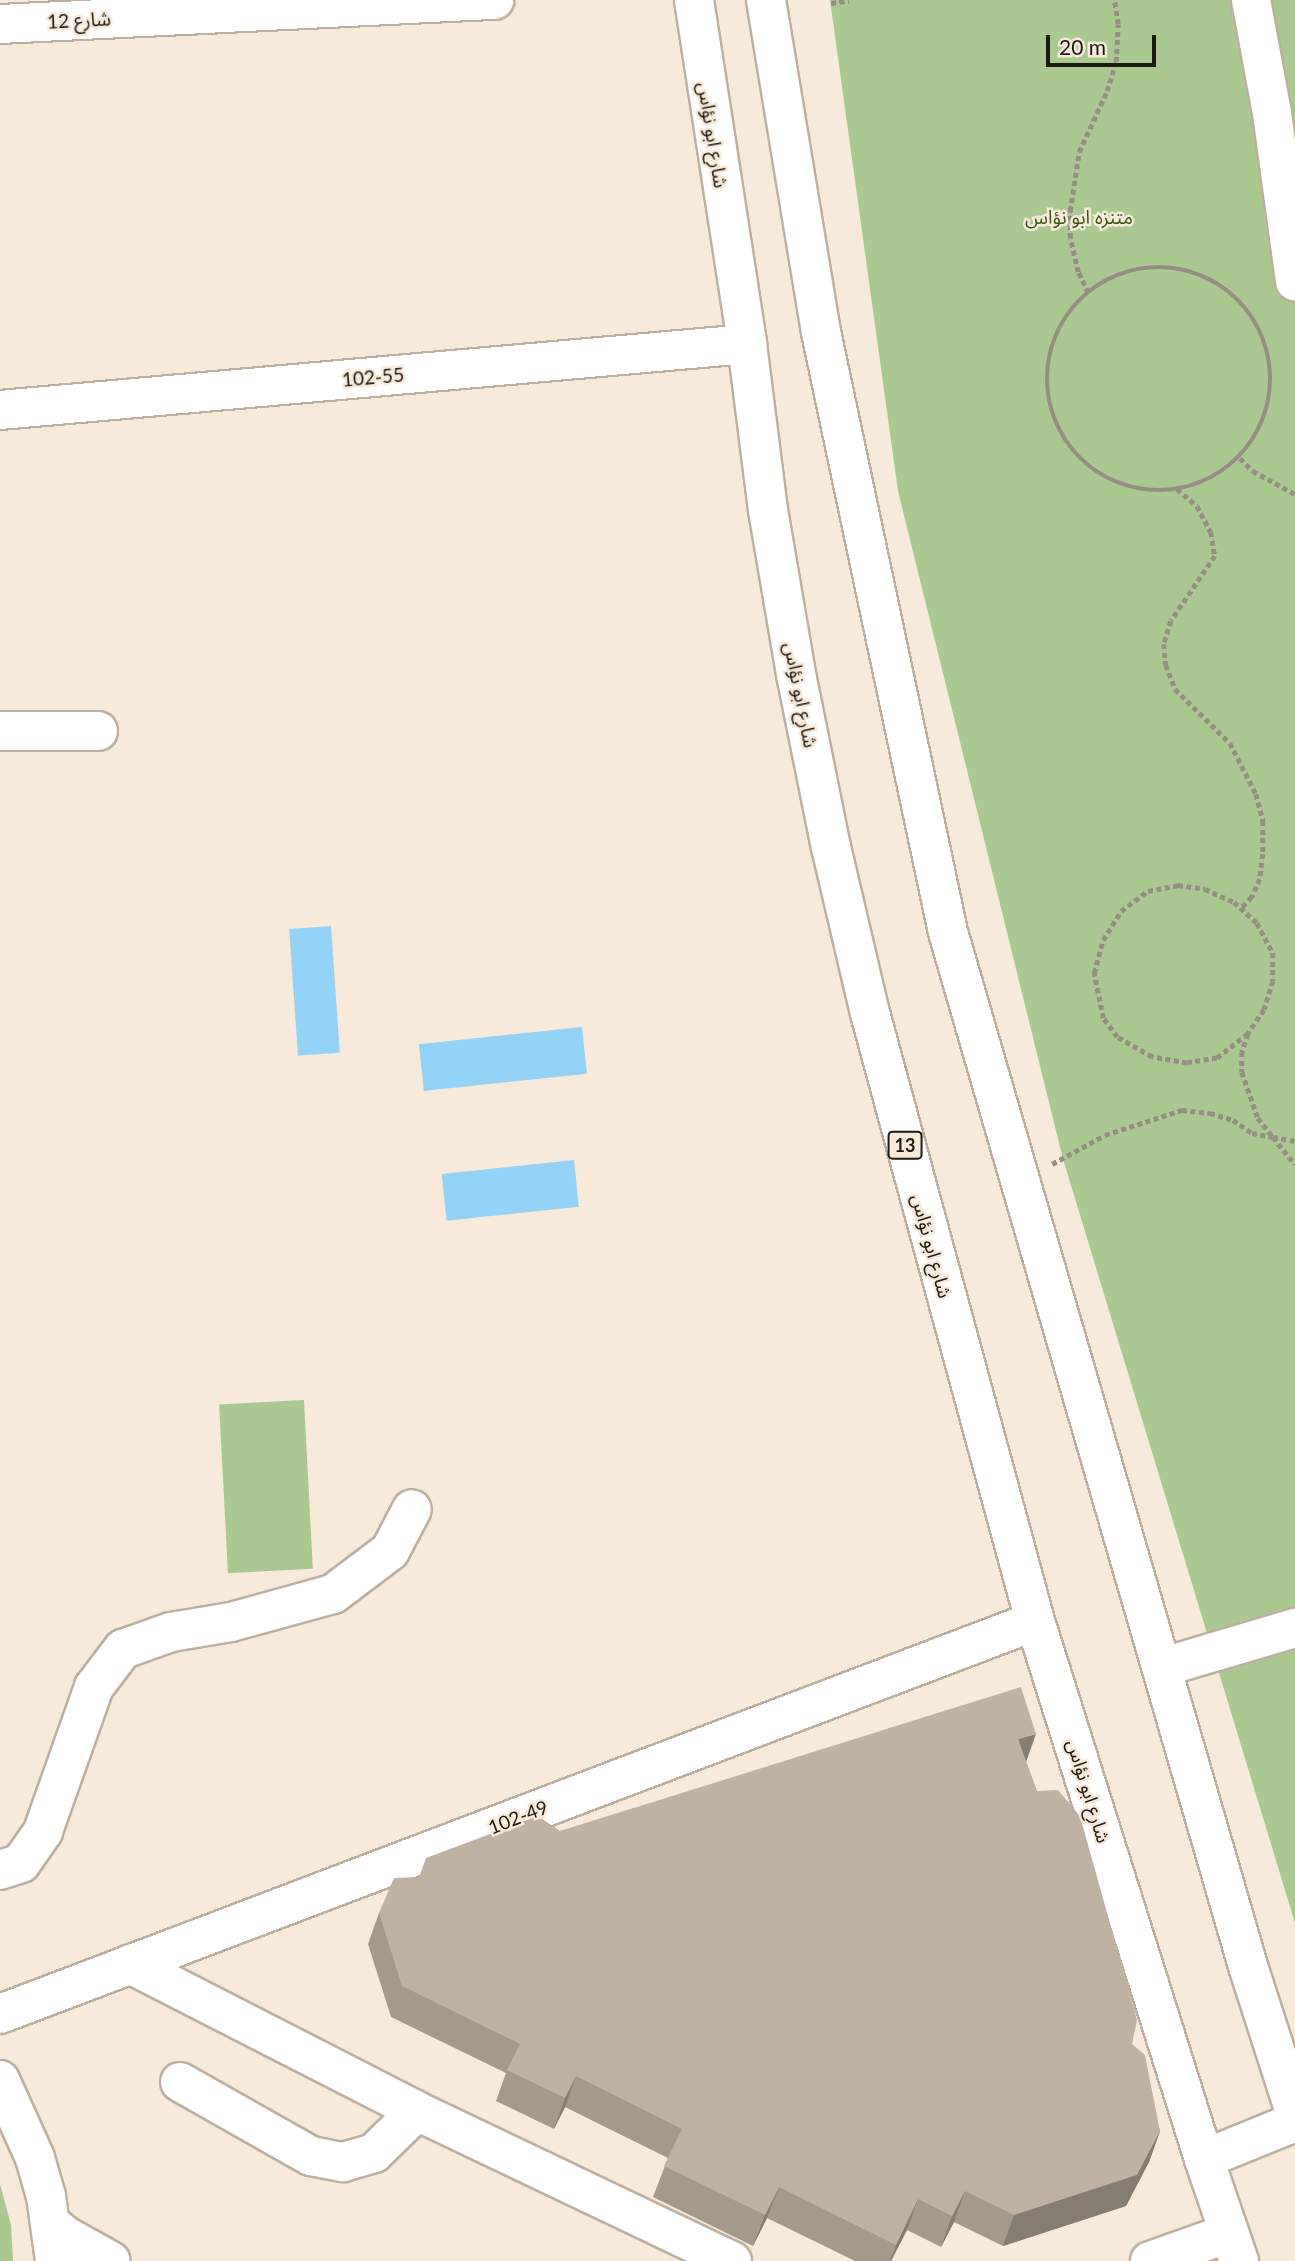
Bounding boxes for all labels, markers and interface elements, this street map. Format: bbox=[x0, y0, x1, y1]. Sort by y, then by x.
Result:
street label: شارع 12 bbox=[46, 7, 112, 33]
scale bar bbox=[1050, 21, 1160, 65]
text: 20 m bbox=[1059, 34, 1106, 59]
street label: شارع ابو نؤاس bbox=[693, 80, 733, 190]
park label: متنزه ابو نؤاس bbox=[1025, 206, 1133, 228]
street label: 102-55 bbox=[341, 363, 405, 391]
street label: شارع ابو نؤاس bbox=[780, 640, 822, 750]
road number: 13 bbox=[888, 1130, 922, 1160]
street label: شارع ابو نؤاس bbox=[907, 1191, 957, 1301]
street label: شارع ابو نؤاس bbox=[1062, 1737, 1116, 1845]
street label: 102-49 bbox=[485, 1795, 551, 1839]

